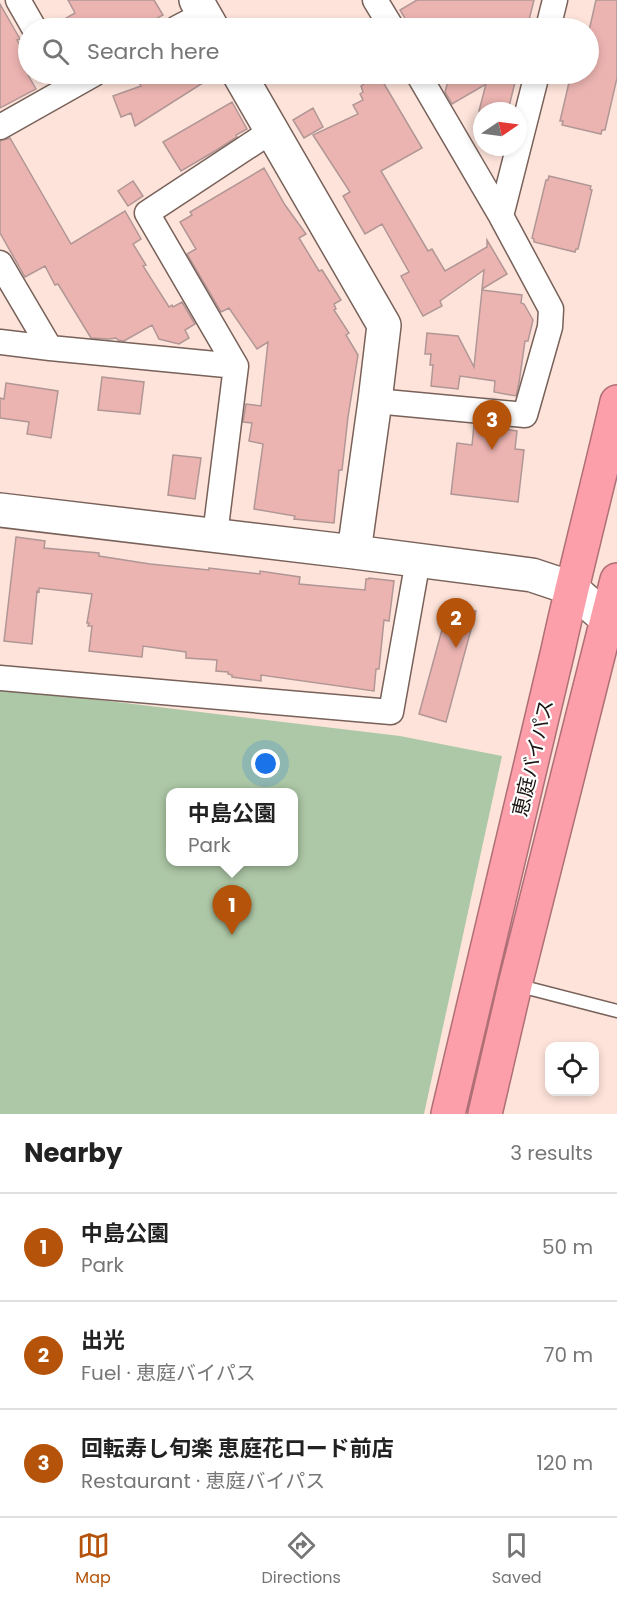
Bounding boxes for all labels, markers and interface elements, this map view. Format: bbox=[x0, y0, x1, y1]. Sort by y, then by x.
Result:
search box bbox=[18, 18, 599, 84]
icon: search bbox=[39, 35, 72, 68]
text: Search here bbox=[87, 36, 220, 67]
north arrow bbox=[473, 102, 527, 156]
pin: 3 bbox=[472, 400, 512, 450]
pin: 2 bbox=[436, 598, 476, 648]
street label: 恵庭バイパス bbox=[506, 697, 560, 819]
your location bbox=[251, 749, 280, 778]
popup bbox=[166, 788, 298, 866]
text: 中島公園 bbox=[188, 798, 276, 829]
text: Park bbox=[188, 831, 231, 859]
pin: 1 bbox=[212, 886, 252, 935]
map controls bbox=[545, 1042, 599, 1096]
button: locate bbox=[545, 1042, 599, 1096]
text: Nearby bbox=[24, 1135, 122, 1171]
text: 3 results bbox=[510, 1139, 593, 1167]
text: 中島公園 bbox=[81, 1218, 169, 1249]
text: 1 bbox=[40, 1233, 47, 1261]
text: 50 m bbox=[542, 1233, 593, 1261]
text: Park bbox=[81, 1251, 124, 1279]
text: 出光 bbox=[81, 1325, 125, 1356]
text: 2 bbox=[38, 1341, 49, 1369]
text: 70 m bbox=[544, 1341, 593, 1369]
text: Fuel · 恵庭バイパス bbox=[81, 1359, 256, 1387]
text: 回転寿し旬楽 恵庭花ロード前店 bbox=[81, 1433, 394, 1464]
text: 3 bbox=[37, 1449, 50, 1477]
text: 120 m bbox=[537, 1449, 593, 1477]
text: Restaurant · 恵庭バイパス bbox=[81, 1467, 325, 1495]
tab: Map bbox=[75, 1529, 111, 1590]
tab: Directions bbox=[262, 1529, 341, 1590]
tab: Saved bbox=[492, 1529, 542, 1590]

